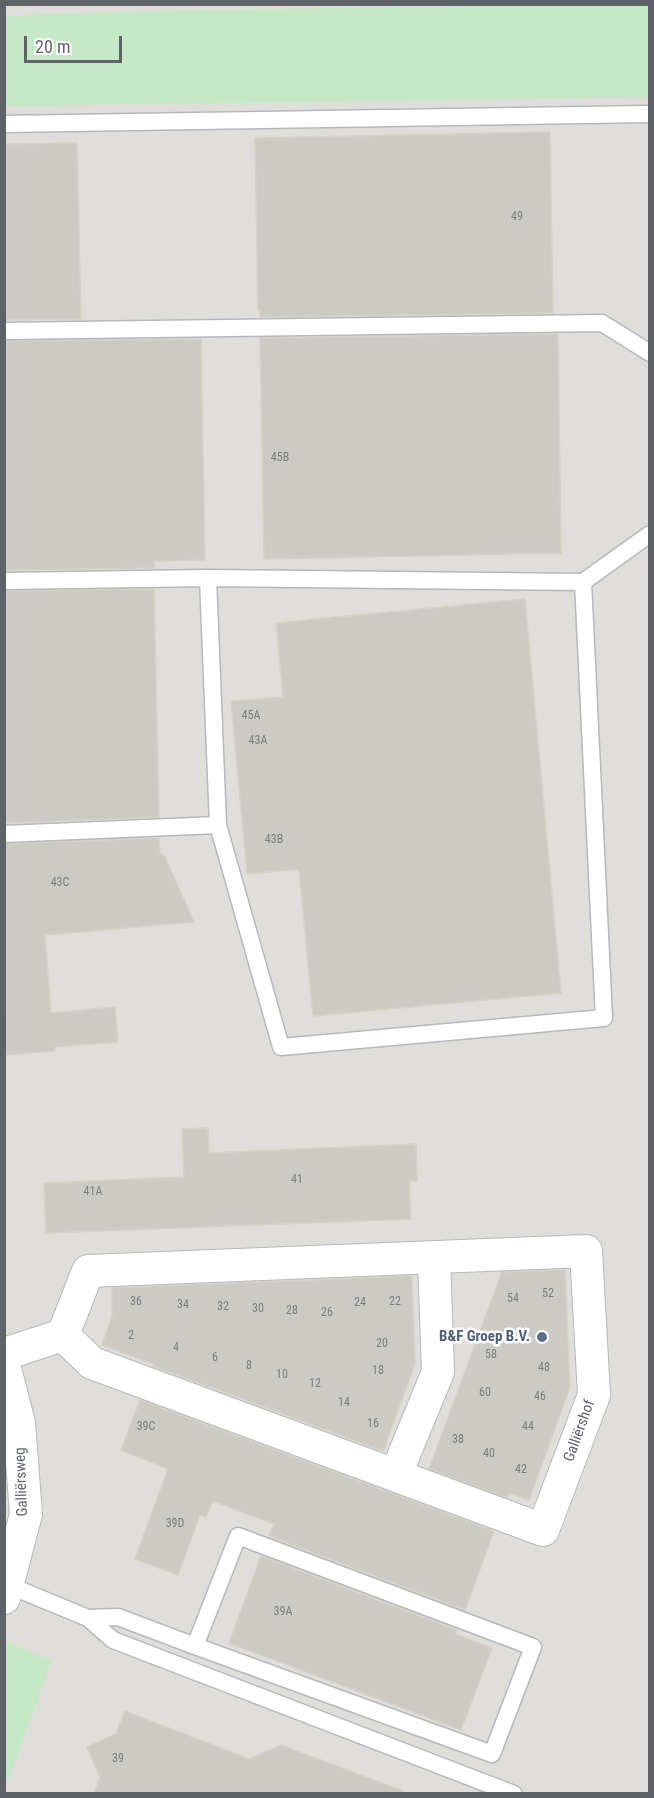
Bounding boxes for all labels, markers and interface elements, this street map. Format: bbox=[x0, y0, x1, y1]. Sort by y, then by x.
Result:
scale bar bbox=[27, 24, 124, 62]
text: 20 m bbox=[35, 36, 70, 57]
house number: 49 bbox=[511, 210, 523, 224]
house number: 45B bbox=[271, 451, 289, 465]
house number: 45A bbox=[242, 709, 260, 723]
house number: 43A bbox=[249, 734, 267, 748]
house number: 43B bbox=[265, 833, 283, 847]
house number: 43C bbox=[51, 876, 69, 890]
house number: 41 bbox=[291, 1173, 303, 1187]
house number: 41A bbox=[84, 1185, 102, 1199]
house number: 52 bbox=[542, 1287, 554, 1301]
house number: 54 bbox=[507, 1292, 519, 1306]
house number: 36 bbox=[130, 1295, 142, 1309]
house number: 22 bbox=[389, 1295, 401, 1309]
house number: 24 bbox=[354, 1296, 366, 1310]
house number: 34 bbox=[177, 1298, 189, 1312]
house number: 32 bbox=[217, 1300, 229, 1314]
house number: 30 bbox=[252, 1302, 264, 1316]
house number: 28 bbox=[286, 1304, 298, 1318]
house number: 26 bbox=[321, 1306, 333, 1320]
place label: B&F Groep B.V. bbox=[439, 1328, 530, 1346]
house number: 2 bbox=[128, 1329, 134, 1343]
marker: B&F Groep B.V. bbox=[535, 1330, 549, 1344]
house number: 20 bbox=[376, 1337, 388, 1351]
house number: 4 bbox=[173, 1341, 179, 1355]
house number: 58 bbox=[485, 1348, 497, 1362]
house number: 6 bbox=[212, 1351, 218, 1365]
house number: 8 bbox=[246, 1359, 252, 1373]
house number: 48 bbox=[538, 1361, 550, 1375]
house number: 18 bbox=[372, 1364, 384, 1378]
house number: 10 bbox=[276, 1368, 288, 1382]
house number: 12 bbox=[309, 1377, 321, 1391]
house number: 60 bbox=[479, 1386, 491, 1400]
house number: 46 bbox=[534, 1390, 546, 1404]
house number: 14 bbox=[338, 1396, 350, 1410]
street label: Galliërshof bbox=[561, 1398, 599, 1464]
house number: 16 bbox=[367, 1417, 379, 1431]
house number: 39C bbox=[137, 1420, 155, 1434]
house number: 44 bbox=[522, 1420, 534, 1434]
house number: 38 bbox=[452, 1433, 464, 1447]
street label: Galliërsweg bbox=[12, 1447, 32, 1517]
house number: 40 bbox=[483, 1447, 495, 1461]
house number: 42 bbox=[515, 1463, 527, 1477]
house number: 39D bbox=[166, 1517, 184, 1531]
house number: 39A bbox=[274, 1605, 292, 1619]
house number: 39 bbox=[112, 1752, 124, 1766]

